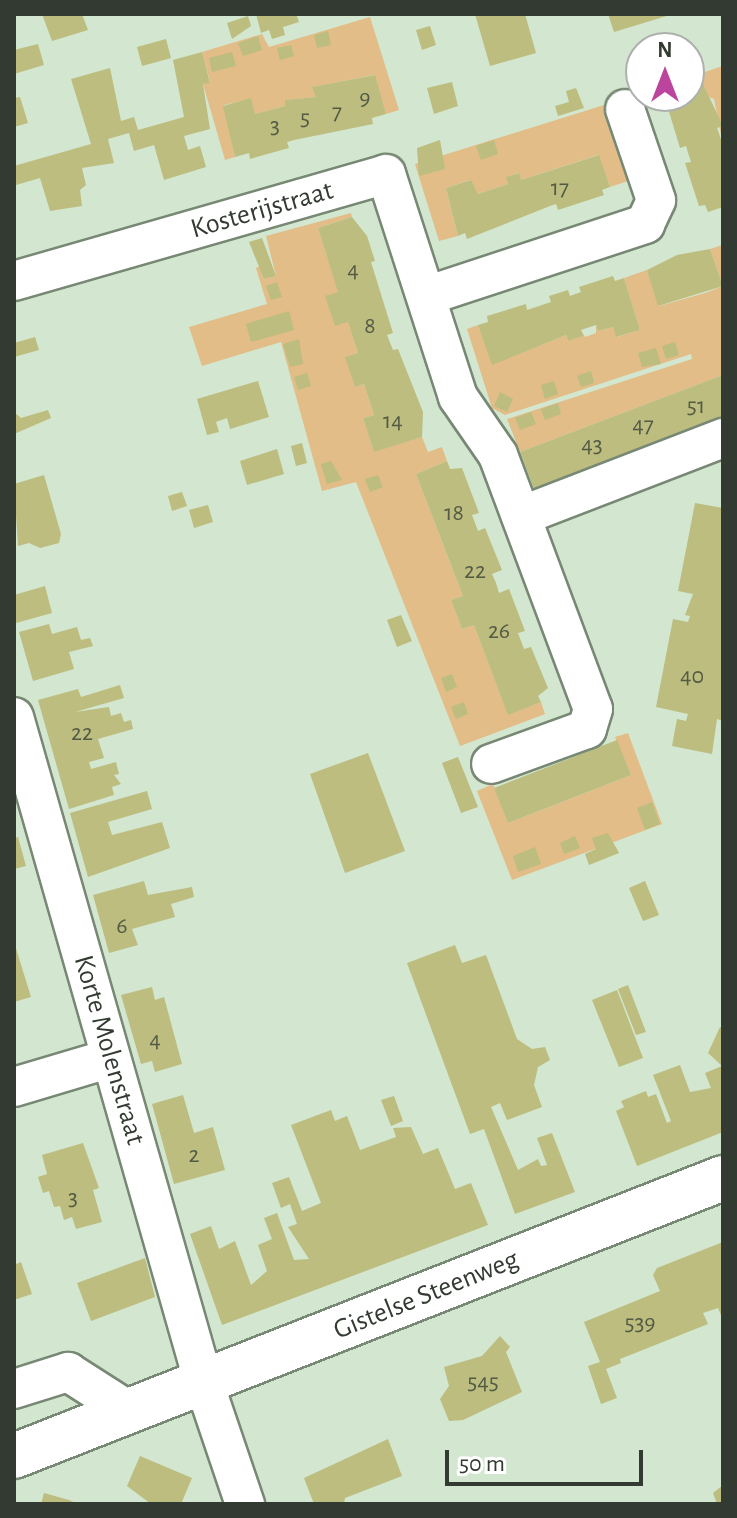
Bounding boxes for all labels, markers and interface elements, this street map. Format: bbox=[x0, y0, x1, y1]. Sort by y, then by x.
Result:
north arrow bbox=[625, 32, 705, 112]
text: N bbox=[657, 39, 673, 61]
house number: 9 bbox=[359, 85, 371, 113]
house number: 7 bbox=[332, 99, 342, 127]
house number: 5 bbox=[300, 105, 310, 133]
house number: 3 bbox=[270, 113, 280, 141]
street label: Kosterijstraat bbox=[187, 174, 337, 246]
house number: 17 bbox=[551, 175, 569, 203]
house number: 4 bbox=[347, 257, 359, 285]
house number: 8 bbox=[364, 313, 376, 341]
house number: 51 bbox=[687, 393, 705, 421]
house number: 14 bbox=[383, 408, 403, 436]
house number: 47 bbox=[632, 412, 654, 440]
house number: 43 bbox=[581, 432, 603, 460]
house number: 18 bbox=[444, 500, 464, 528]
house number: 22 bbox=[464, 558, 486, 586]
house number: 26 bbox=[488, 618, 510, 646]
house number: 40 bbox=[680, 663, 704, 691]
house number: 22 bbox=[71, 720, 93, 748]
house number: 6 bbox=[116, 913, 128, 941]
street label: Korte Molenstraat bbox=[66, 951, 152, 1149]
house number: 4 bbox=[149, 1027, 161, 1055]
house number: 2 bbox=[189, 1142, 199, 1170]
house number: 3 bbox=[68, 1185, 78, 1213]
street label: Gistelse Steenweg bbox=[329, 1243, 523, 1347]
house number: 539 bbox=[624, 1310, 656, 1338]
house number: 545 bbox=[467, 1369, 499, 1397]
scale bar bbox=[449, 1434, 647, 1484]
text: 50 m bbox=[459, 1452, 505, 1476]

